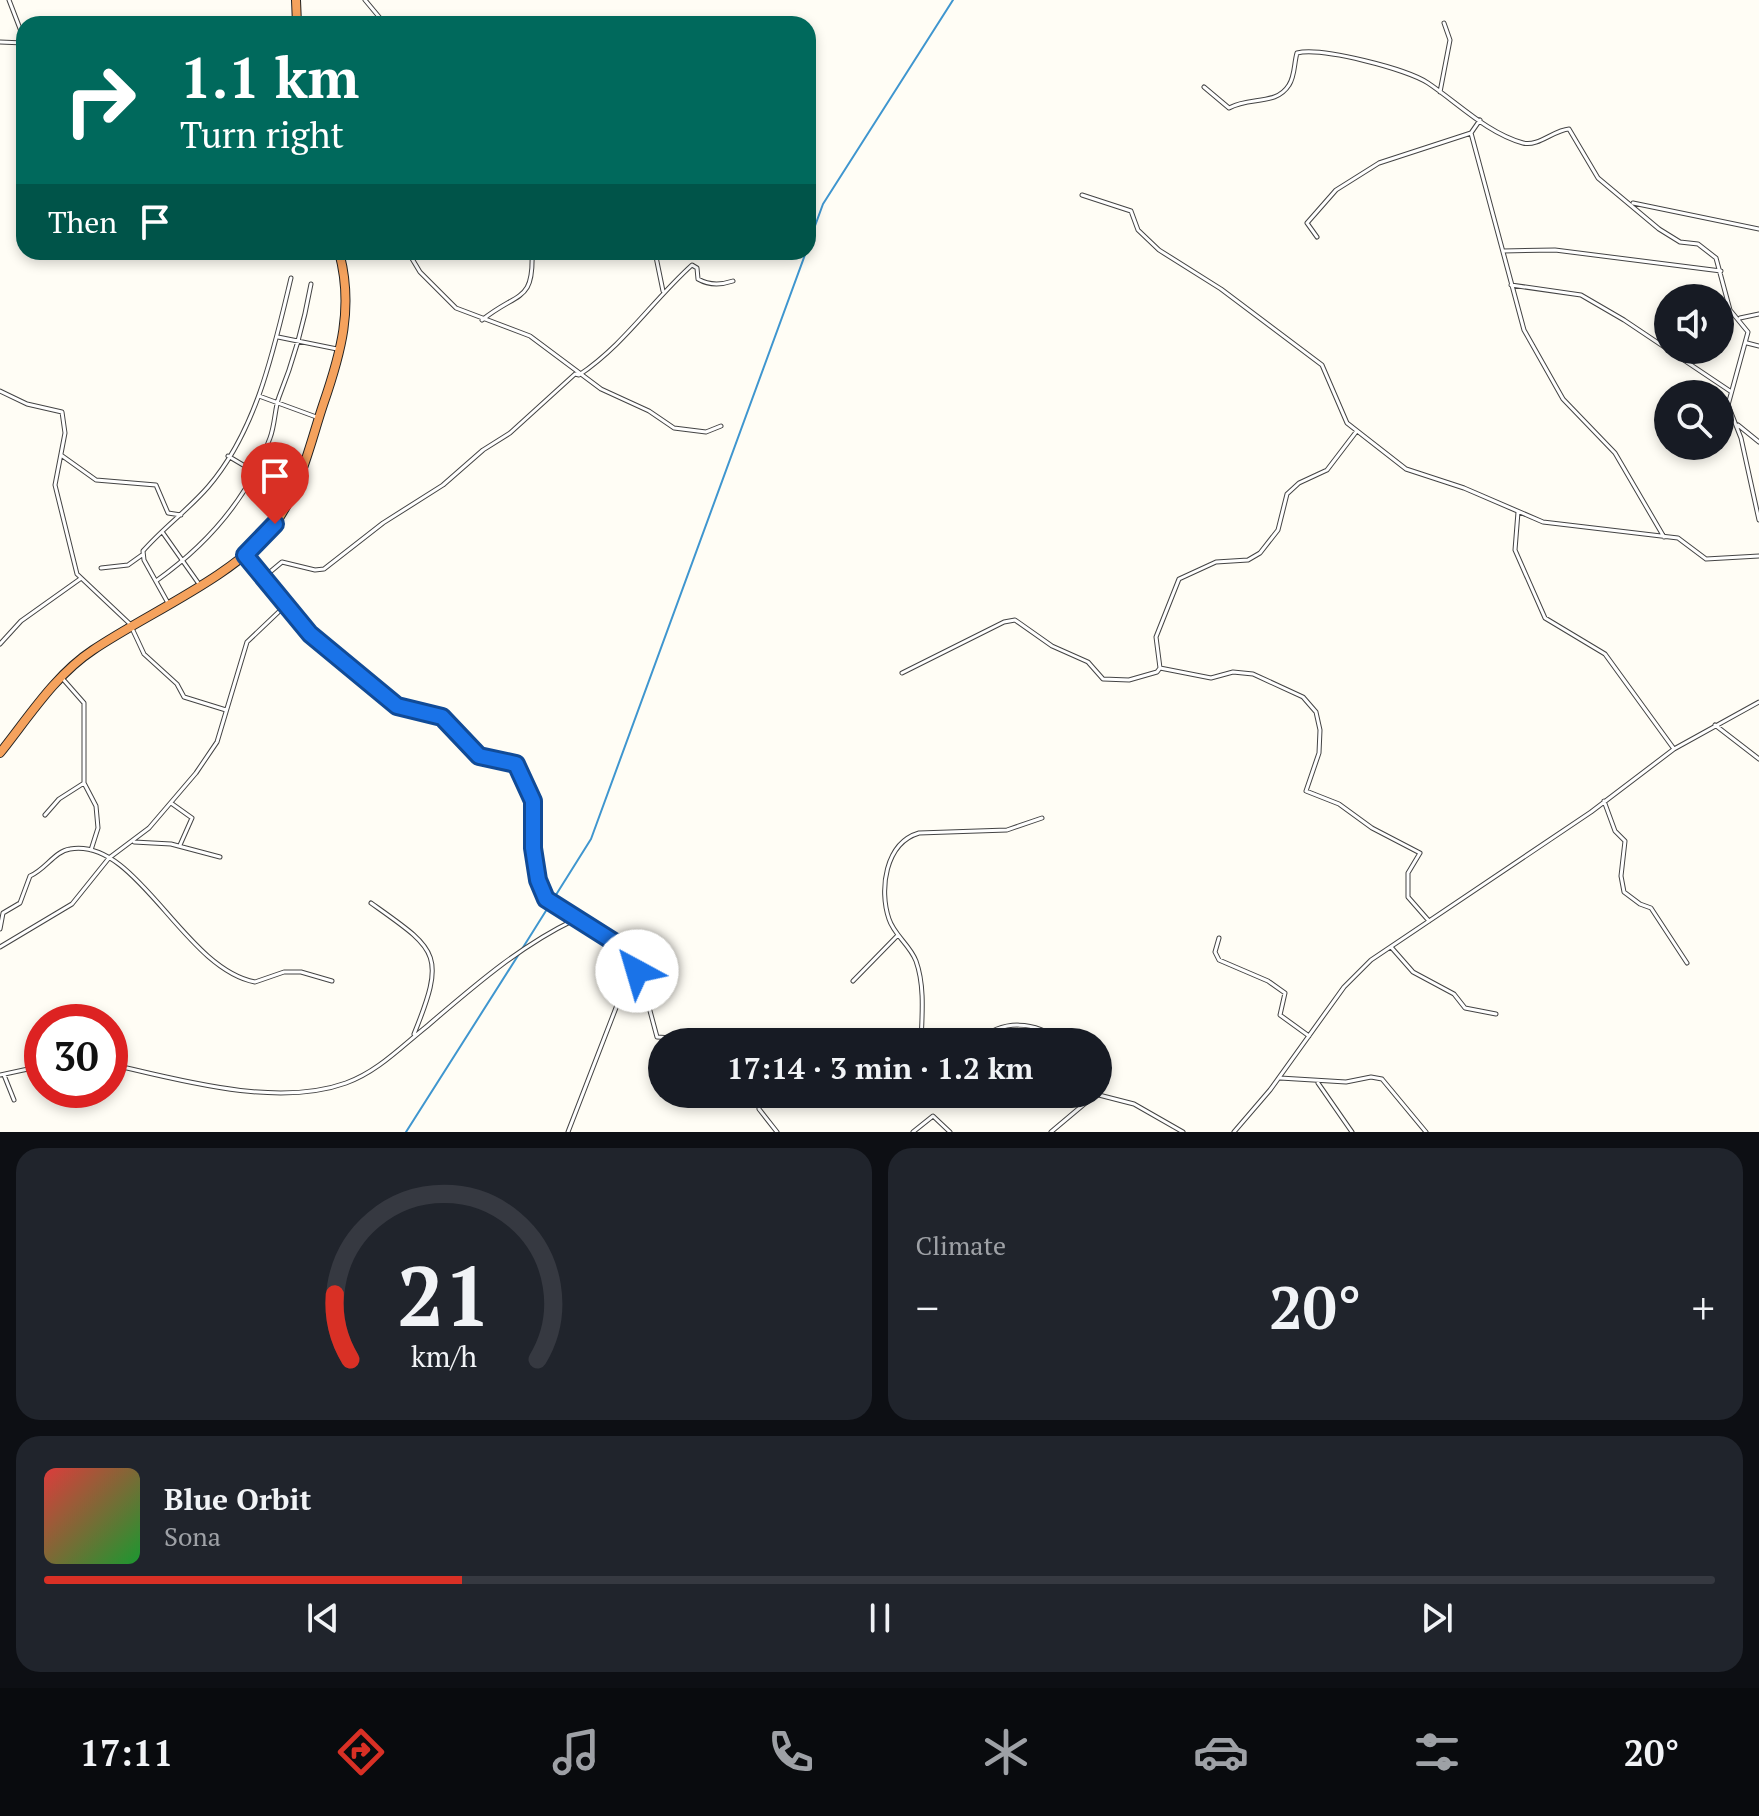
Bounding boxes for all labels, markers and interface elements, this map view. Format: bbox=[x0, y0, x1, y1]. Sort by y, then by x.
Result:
text: 1.1 km bbox=[180, 40, 359, 114]
icon: right bbox=[48, 48, 152, 152]
text: Turn right bbox=[180, 111, 344, 158]
icon: arrive bbox=[133, 200, 177, 244]
text: Then bbox=[48, 202, 117, 242]
map controls bbox=[1654, 284, 1734, 460]
button: sound bbox=[1654, 284, 1734, 364]
button: search bbox=[1654, 380, 1734, 460]
pin bbox=[241, 442, 309, 524]
icon: arrive bbox=[253, 454, 297, 498]
position arrow bbox=[595, 929, 679, 1013]
speed limit sign: 30 bbox=[24, 1004, 128, 1108]
text: 17:14 · 3 min · 1.2 km bbox=[727, 1048, 1033, 1088]
text: Climate bbox=[916, 1228, 1006, 1262]
text: 21 bbox=[397, 1240, 491, 1350]
text: 20° bbox=[1269, 1267, 1362, 1346]
text: − bbox=[916, 1278, 939, 1337]
text: + bbox=[1692, 1278, 1715, 1337]
text: km/h bbox=[411, 1337, 477, 1375]
text: Blue Orbit bbox=[164, 1479, 311, 1519]
text: Sona bbox=[164, 1519, 221, 1553]
icon: previous bbox=[301, 1596, 345, 1640]
icon: pause bbox=[858, 1596, 902, 1640]
icon: next bbox=[1415, 1596, 1459, 1640]
icon: directions bbox=[333, 1724, 389, 1780]
icon: music bbox=[548, 1724, 604, 1780]
icon: phone bbox=[763, 1724, 819, 1780]
icon: climate bbox=[978, 1724, 1034, 1780]
icon: car bbox=[1193, 1724, 1249, 1780]
icon: filters bbox=[1409, 1724, 1465, 1780]
text: 17:11 bbox=[80, 1729, 173, 1776]
text: 20° bbox=[1624, 1729, 1679, 1776]

